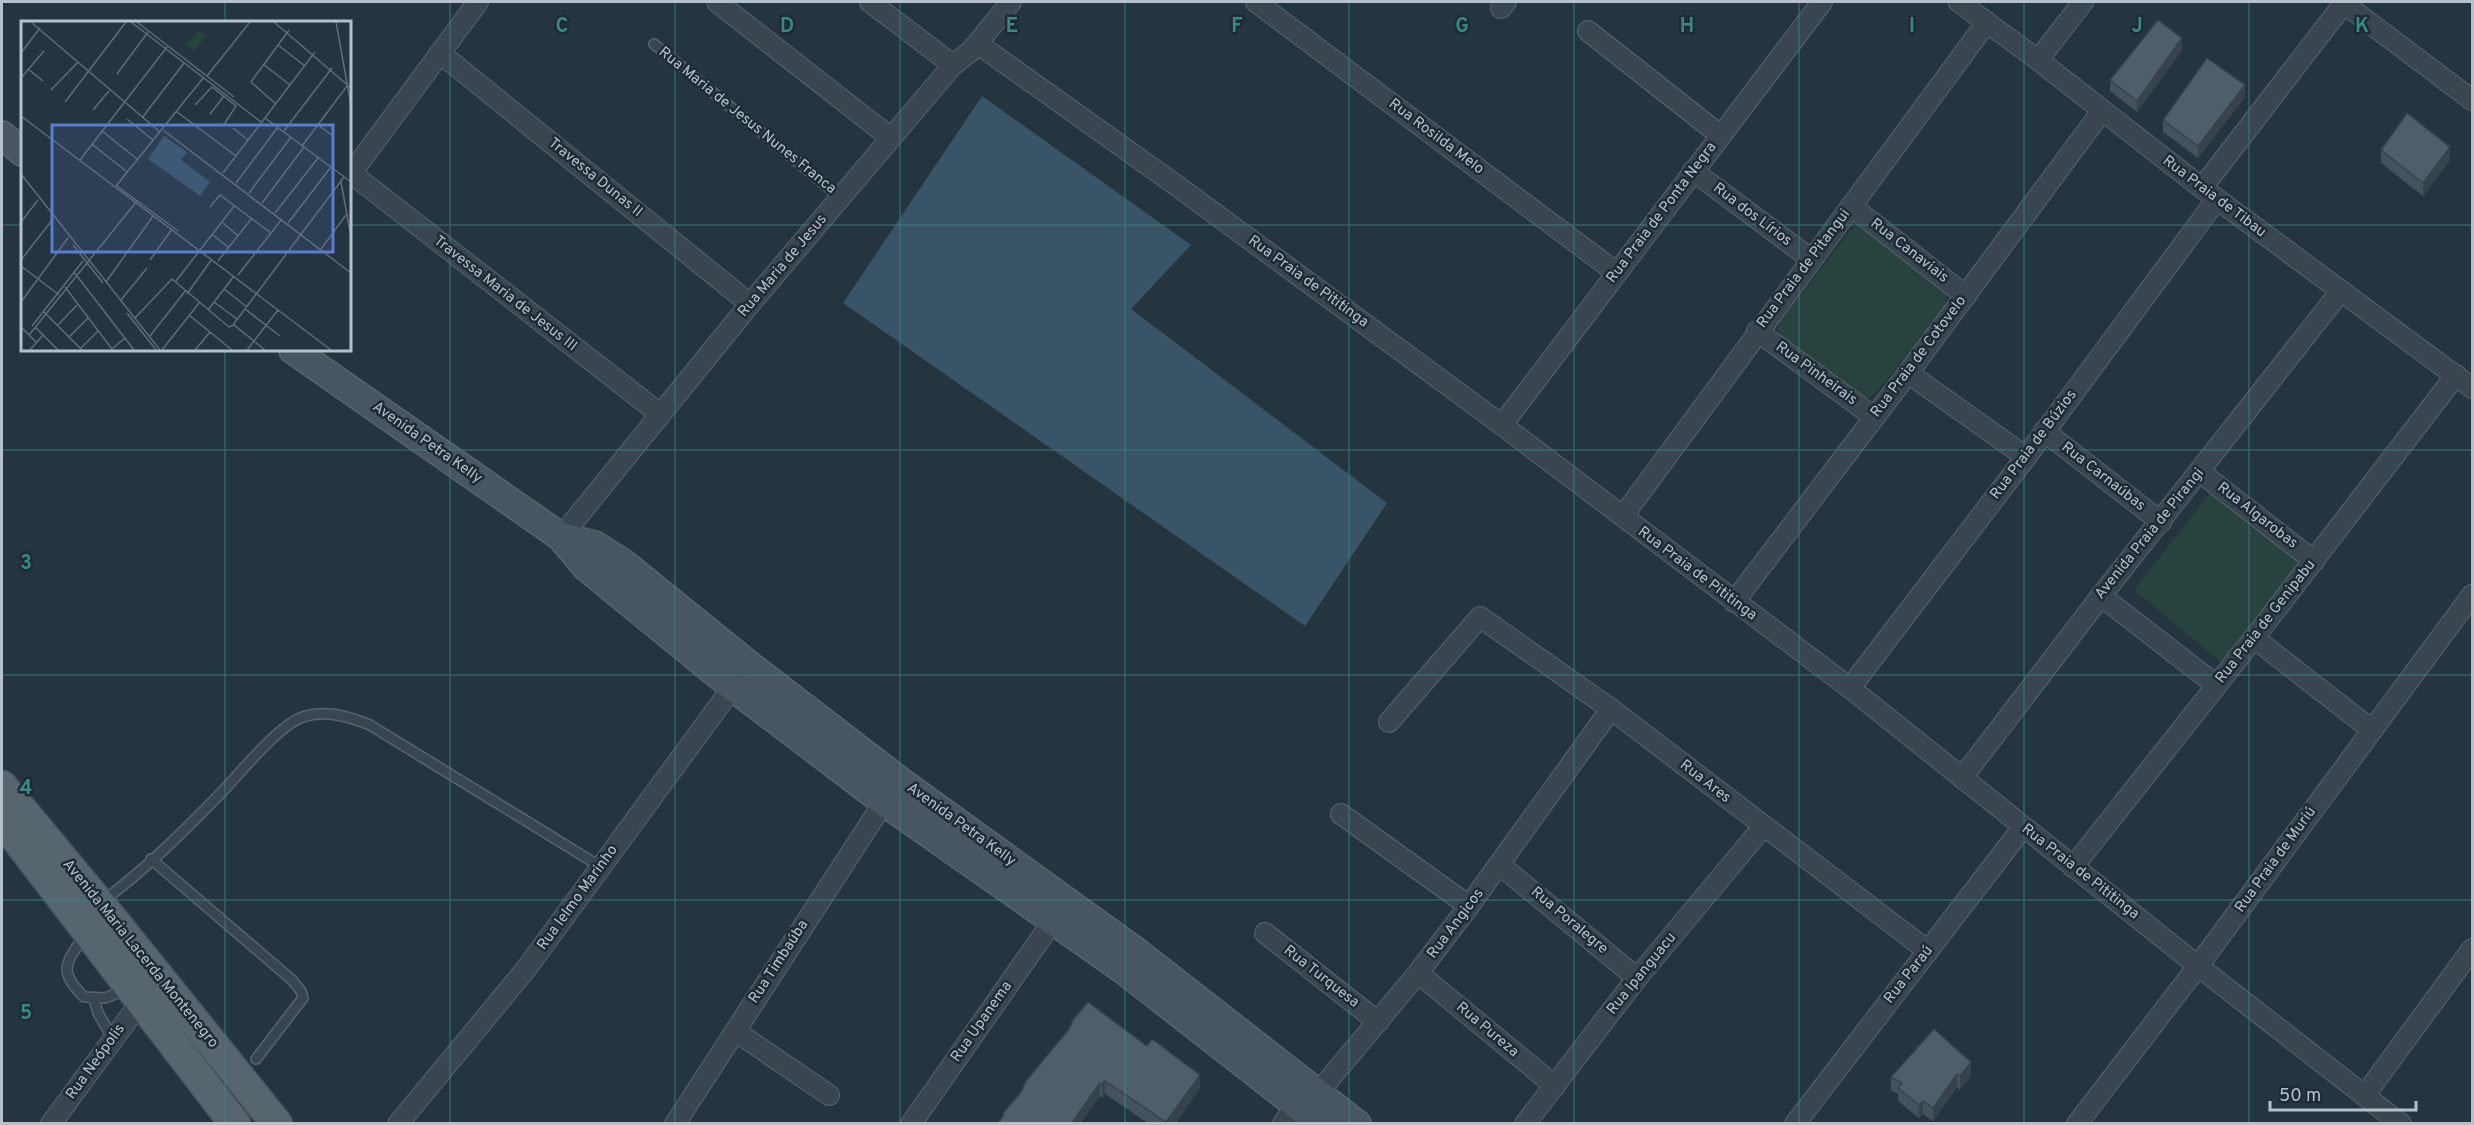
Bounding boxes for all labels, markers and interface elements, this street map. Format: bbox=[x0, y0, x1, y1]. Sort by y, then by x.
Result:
text: C bbox=[556, 14, 568, 40]
text: D bbox=[780, 14, 794, 40]
text: E bbox=[1006, 14, 1018, 40]
text: F bbox=[1231, 14, 1243, 40]
text: G bbox=[1455, 14, 1469, 40]
text: H bbox=[1680, 14, 1694, 40]
text: I bbox=[1909, 14, 1915, 40]
text: J bbox=[2131, 14, 2143, 40]
text: K bbox=[2355, 14, 2369, 40]
inset map bbox=[21, 21, 351, 351]
street label: Rua Maria de Jesus Nunes Franca bbox=[654, 43, 840, 199]
street label: Rua Rosilda Melo bbox=[1385, 95, 1487, 179]
street label: Travessa Dunas II bbox=[544, 134, 646, 222]
street label: Rua Praia de Ponta Negra bbox=[1603, 139, 1721, 287]
street label: Rua Praia de Tibau bbox=[2158, 152, 2270, 242]
street label: Rua dos Lírios bbox=[1709, 179, 1795, 251]
street label: Rua Praia de Pitangui bbox=[1753, 206, 1855, 332]
street label: Rua Maria de Jesus bbox=[734, 211, 832, 321]
street label: Rua Canaviais bbox=[1866, 215, 1952, 287]
street label: Travessa Maria de Jesus III bbox=[429, 232, 581, 356]
street label: Rua Praia de Pititinga bbox=[1244, 232, 1372, 332]
street label: Rua Praia de Cotovelo bbox=[1867, 292, 1971, 422]
street label: Rua Pinheirais bbox=[1771, 338, 1861, 410]
street label: Rua Praia de Búzios bbox=[1986, 386, 2082, 504]
street label: Avenida Petra Kelly bbox=[368, 398, 486, 488]
street label: Rua Carnaúbas bbox=[2057, 438, 2149, 516]
street label: Avenida Praia de Pirangi bbox=[2091, 465, 2209, 603]
street label: Rua Algarobas bbox=[2213, 479, 2301, 553]
street label: Rua Praia de Pititinga bbox=[1634, 523, 1760, 625]
text: 3 bbox=[20, 551, 32, 577]
street label: Rua Praia de Genipabu bbox=[2212, 556, 2320, 688]
street label: Rua Ares bbox=[1676, 756, 1734, 808]
text: 4 bbox=[20, 776, 32, 802]
street label: Avenida Petra Kelly bbox=[903, 779, 1019, 871]
street label: Rua Praia de Muriú bbox=[2231, 803, 2321, 917]
street label: Rua Praia de Pititinga bbox=[2017, 820, 2143, 924]
street label: Rua Ielmo Marinho bbox=[533, 842, 623, 954]
street label: Avenida Maria Lacerda Montenegro bbox=[58, 856, 222, 1052]
street label: Rua Poralegre bbox=[1526, 883, 1612, 959]
street label: Rua Angicos bbox=[1423, 885, 1489, 963]
street label: Rua Timbaúba bbox=[745, 917, 813, 1007]
street label: Rua Ipanguacu bbox=[1603, 929, 1681, 1019]
street label: Rua Turquesa bbox=[1279, 942, 1363, 1012]
street label: Rua Paraú bbox=[1880, 942, 1938, 1008]
street label: Rua Upanema bbox=[947, 978, 1017, 1066]
street label: Rua Pureza bbox=[1452, 998, 1522, 1062]
text: 5 bbox=[20, 1001, 32, 1027]
street label: Rua Neópolis bbox=[62, 1020, 130, 1104]
scale bar bbox=[2270, 1074, 2416, 1112]
text: 50 m bbox=[2279, 1085, 2321, 1108]

